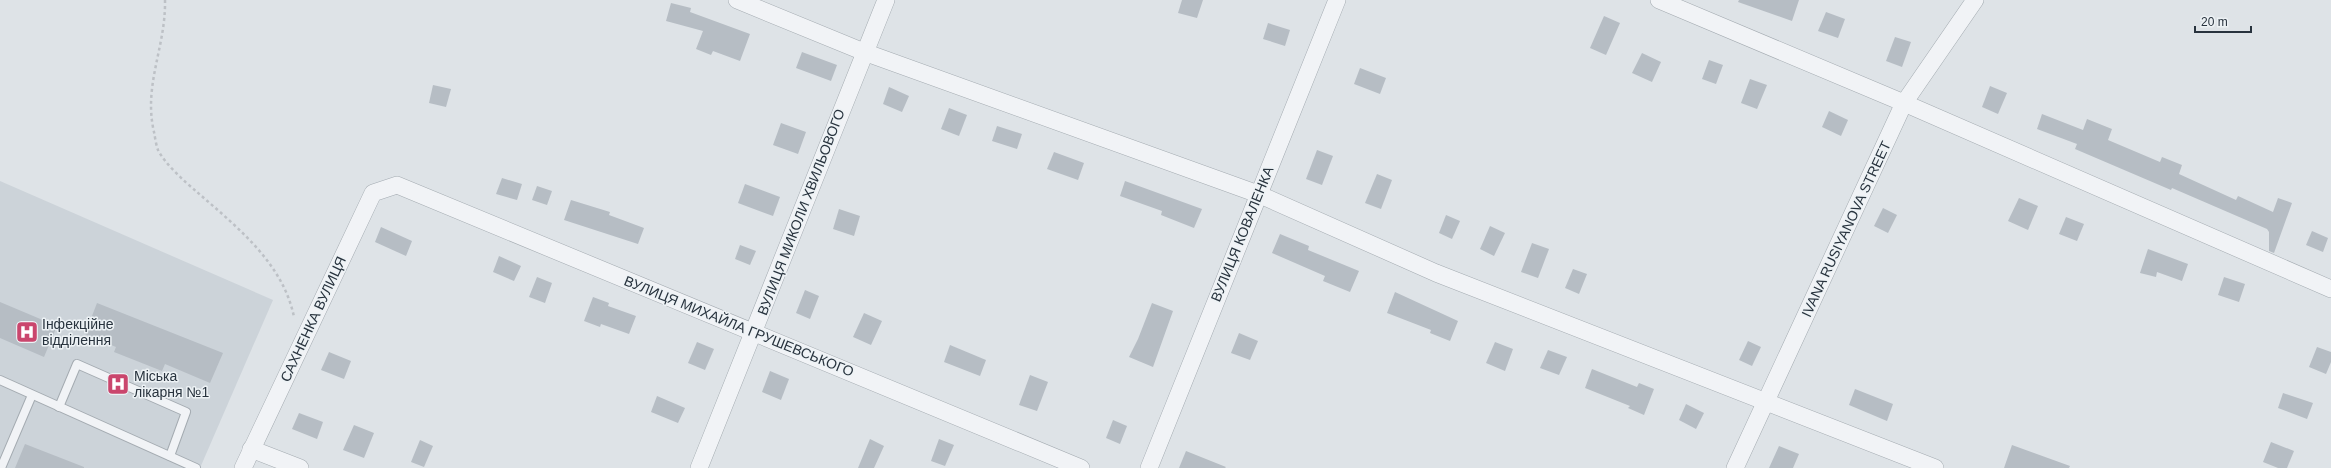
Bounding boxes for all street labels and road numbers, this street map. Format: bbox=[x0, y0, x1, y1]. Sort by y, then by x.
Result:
street label: ВУЛИЦЯ МИКОЛИ ХВИЛЬОВОГО bbox=[754, 107, 848, 317]
street label: IVANA RUSIYANOVA STREET bbox=[1798, 138, 1894, 319]
street label: ВУЛИЦЯ КОВАЛЕНКА bbox=[1208, 163, 1277, 304]
street label: САХНЕНКА ВУЛИЦЯ bbox=[277, 254, 349, 384]
street label: ВУЛИЦЯ МИХАЙЛА ГРУШЕВСЬКОГО bbox=[622, 272, 857, 380]

